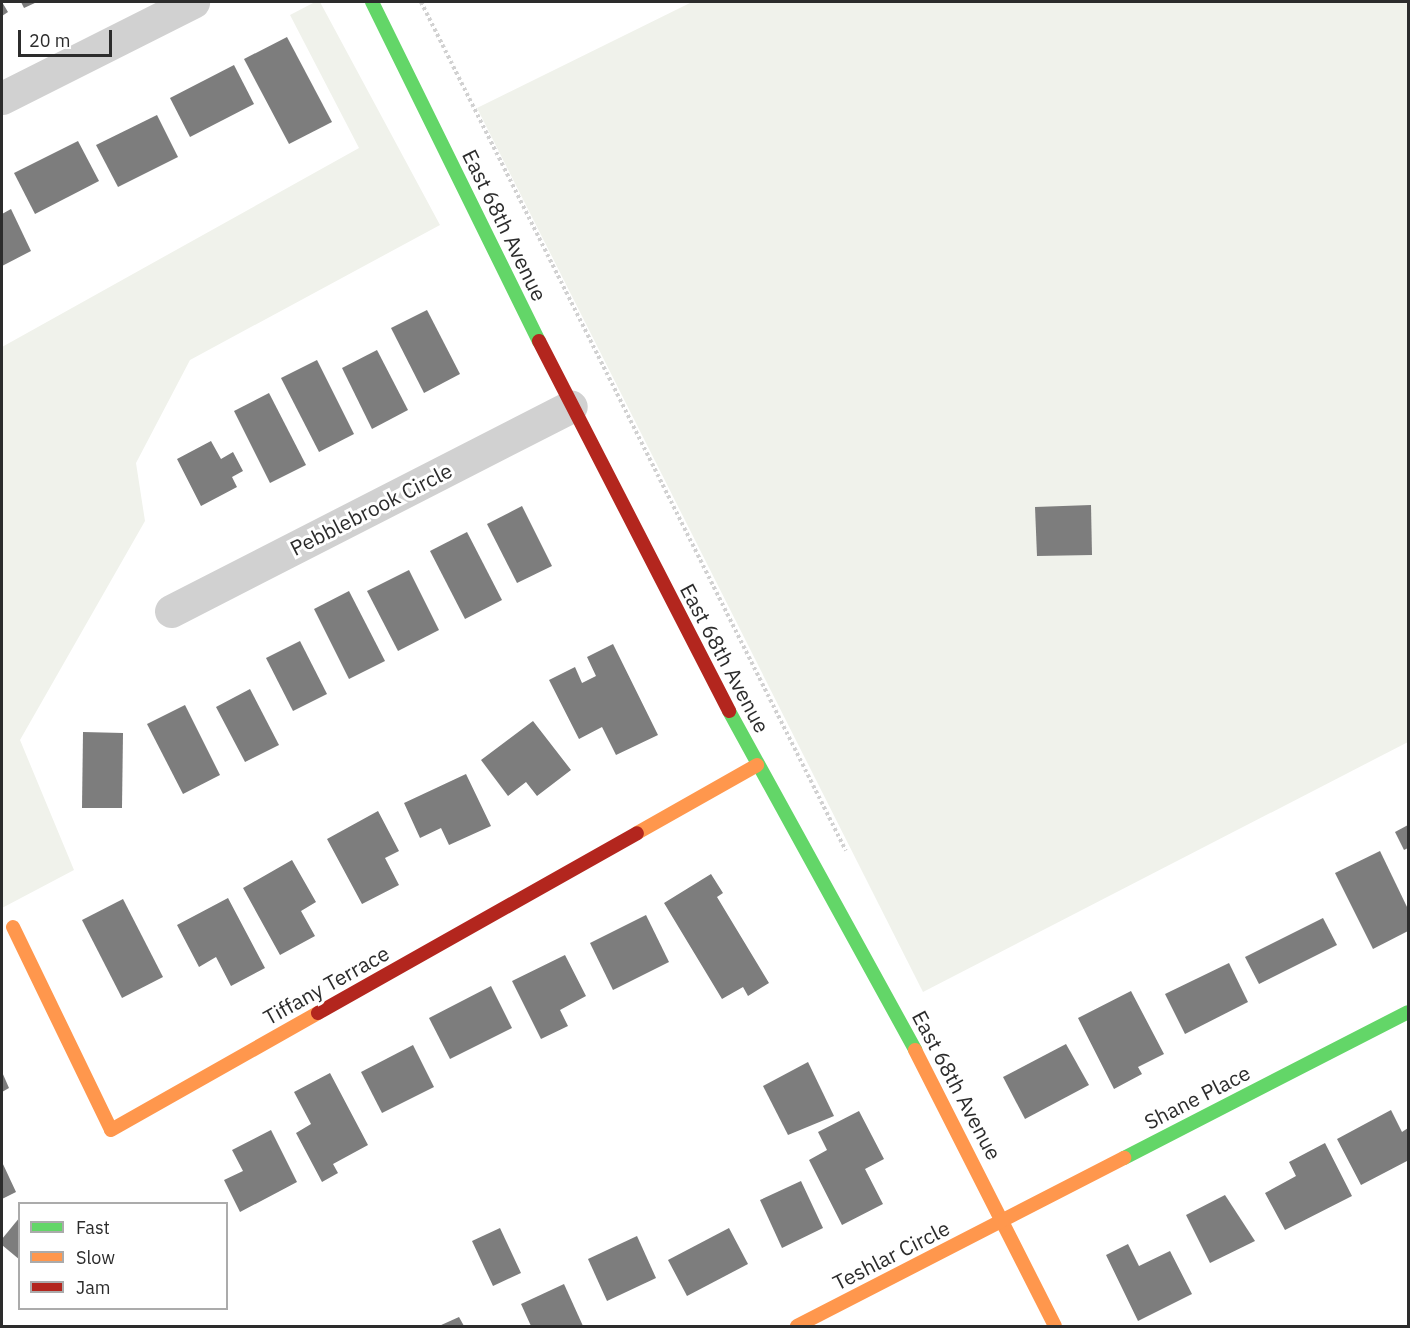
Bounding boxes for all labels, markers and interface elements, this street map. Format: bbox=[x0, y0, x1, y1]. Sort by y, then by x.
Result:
scale bar bbox=[21, 18, 116, 56]
text: 20 m bbox=[29, 29, 71, 52]
street label: East 68th Avenue bbox=[457, 145, 553, 305]
street label: Pebblebrook Circle bbox=[286, 457, 456, 561]
street label: East 68th Avenue bbox=[675, 579, 775, 737]
street label: Tiffany Terrace bbox=[259, 940, 393, 1030]
street label: East 68th Avenue bbox=[907, 1006, 1007, 1164]
street label: Shane Place bbox=[1140, 1060, 1254, 1134]
legend bbox=[18, 1202, 228, 1310]
street label: Teshlar Circle bbox=[828, 1215, 954, 1295]
text: Fast bbox=[76, 1216, 110, 1239]
text: Slow bbox=[76, 1246, 115, 1269]
text: Jam bbox=[76, 1276, 111, 1299]

